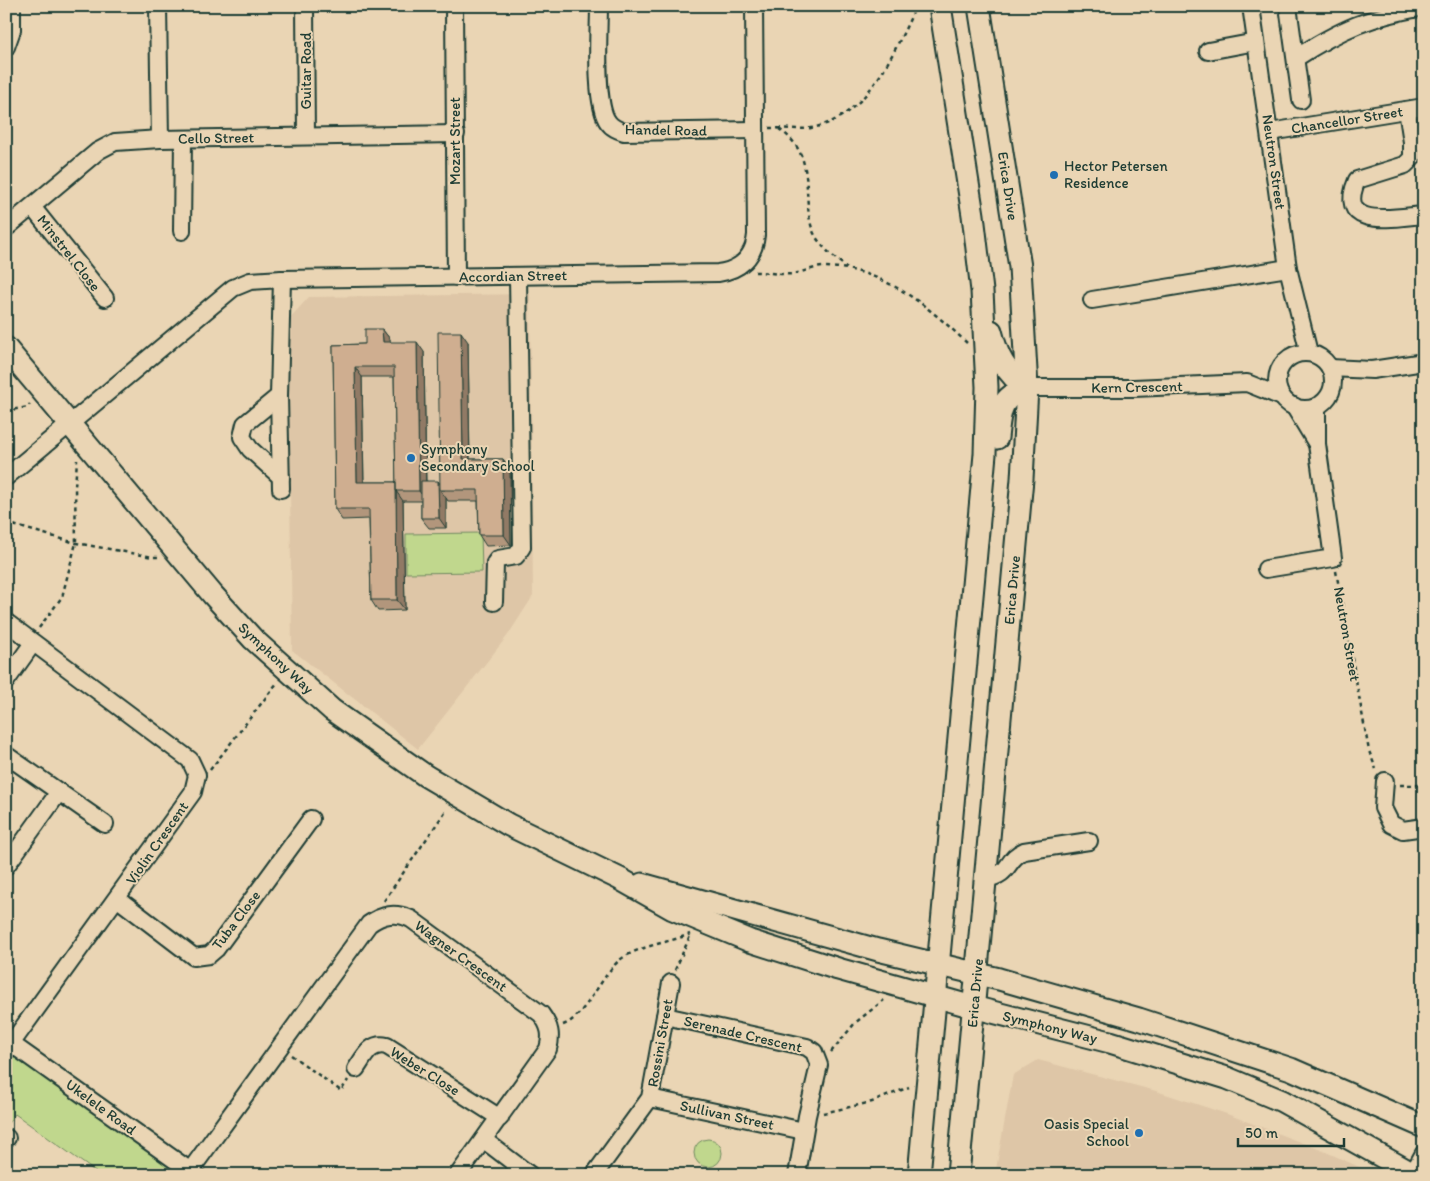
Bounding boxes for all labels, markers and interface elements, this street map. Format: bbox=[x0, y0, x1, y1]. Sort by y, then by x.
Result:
street label: Guitar Road bbox=[297, 32, 315, 110]
street label: Mozart Street bbox=[446, 97, 464, 185]
street label: Chancellor Street bbox=[1290, 102, 1404, 138]
street label: Neutron Street bbox=[1258, 113, 1290, 211]
street label: Handel Road bbox=[625, 120, 708, 140]
street label: Cello Street bbox=[178, 128, 255, 148]
street label: Erica Drive bbox=[994, 150, 1022, 222]
place label: Hector Petersen Residence bbox=[1064, 157, 1168, 192]
marker: Hector Petersen Residence bbox=[1048, 169, 1060, 181]
street label: Minstrel Close bbox=[33, 211, 105, 295]
street label: Accordian Street bbox=[459, 266, 568, 286]
street label: Kern Crescent bbox=[1091, 377, 1183, 397]
place label: Symphony Secondary School bbox=[421, 440, 535, 475]
marker: Symphony Secondary School bbox=[405, 452, 417, 464]
street label: Erica Drive bbox=[1000, 555, 1024, 625]
street label: Neutron Street bbox=[1330, 585, 1364, 683]
street label: Symphony Way bbox=[234, 618, 318, 698]
street label: Violin Crescent bbox=[122, 798, 192, 888]
street label: Tuba Close bbox=[208, 887, 264, 953]
street label: Wagner Crescent bbox=[411, 916, 511, 996]
street label: Erica Drive bbox=[963, 958, 987, 1028]
street label: Rossini Street bbox=[643, 997, 677, 1088]
street label: Symphony Way bbox=[1001, 1007, 1099, 1047]
street label: Serenade Crescent bbox=[682, 1012, 804, 1056]
street label: Weber Close bbox=[387, 1042, 463, 1100]
street label: Ukelele Road bbox=[62, 1075, 141, 1139]
street label: Sullivan Street bbox=[678, 1096, 776, 1134]
place label: Oasis Special School bbox=[1044, 1115, 1130, 1150]
scale bar bbox=[1238, 1116, 1344, 1148]
text: 50 m bbox=[1245, 1124, 1278, 1142]
marker: Oasis Special School bbox=[1133, 1127, 1145, 1139]

